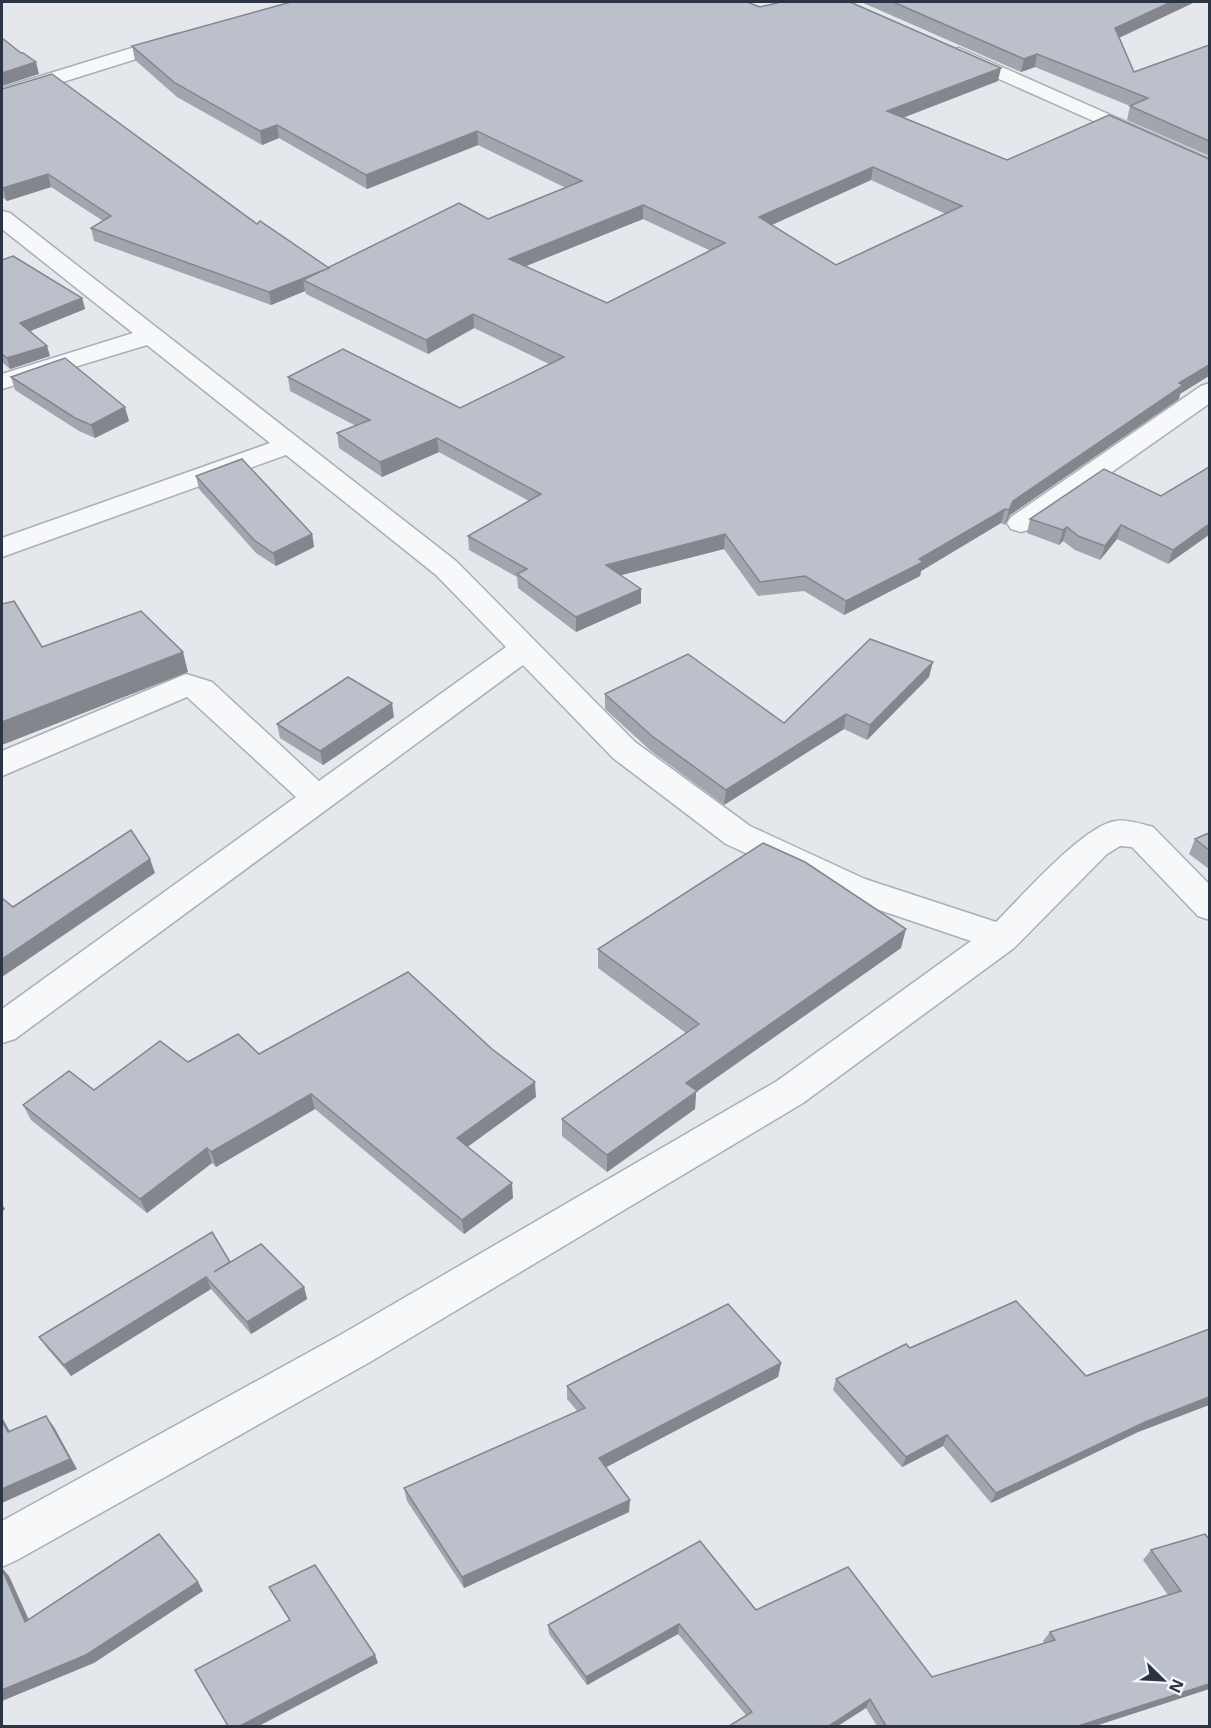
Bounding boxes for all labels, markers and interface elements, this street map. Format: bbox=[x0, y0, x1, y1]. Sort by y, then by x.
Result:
north arrow bbox=[1133, 1650, 1193, 1710]
text: N bbox=[1164, 1676, 1189, 1697]

